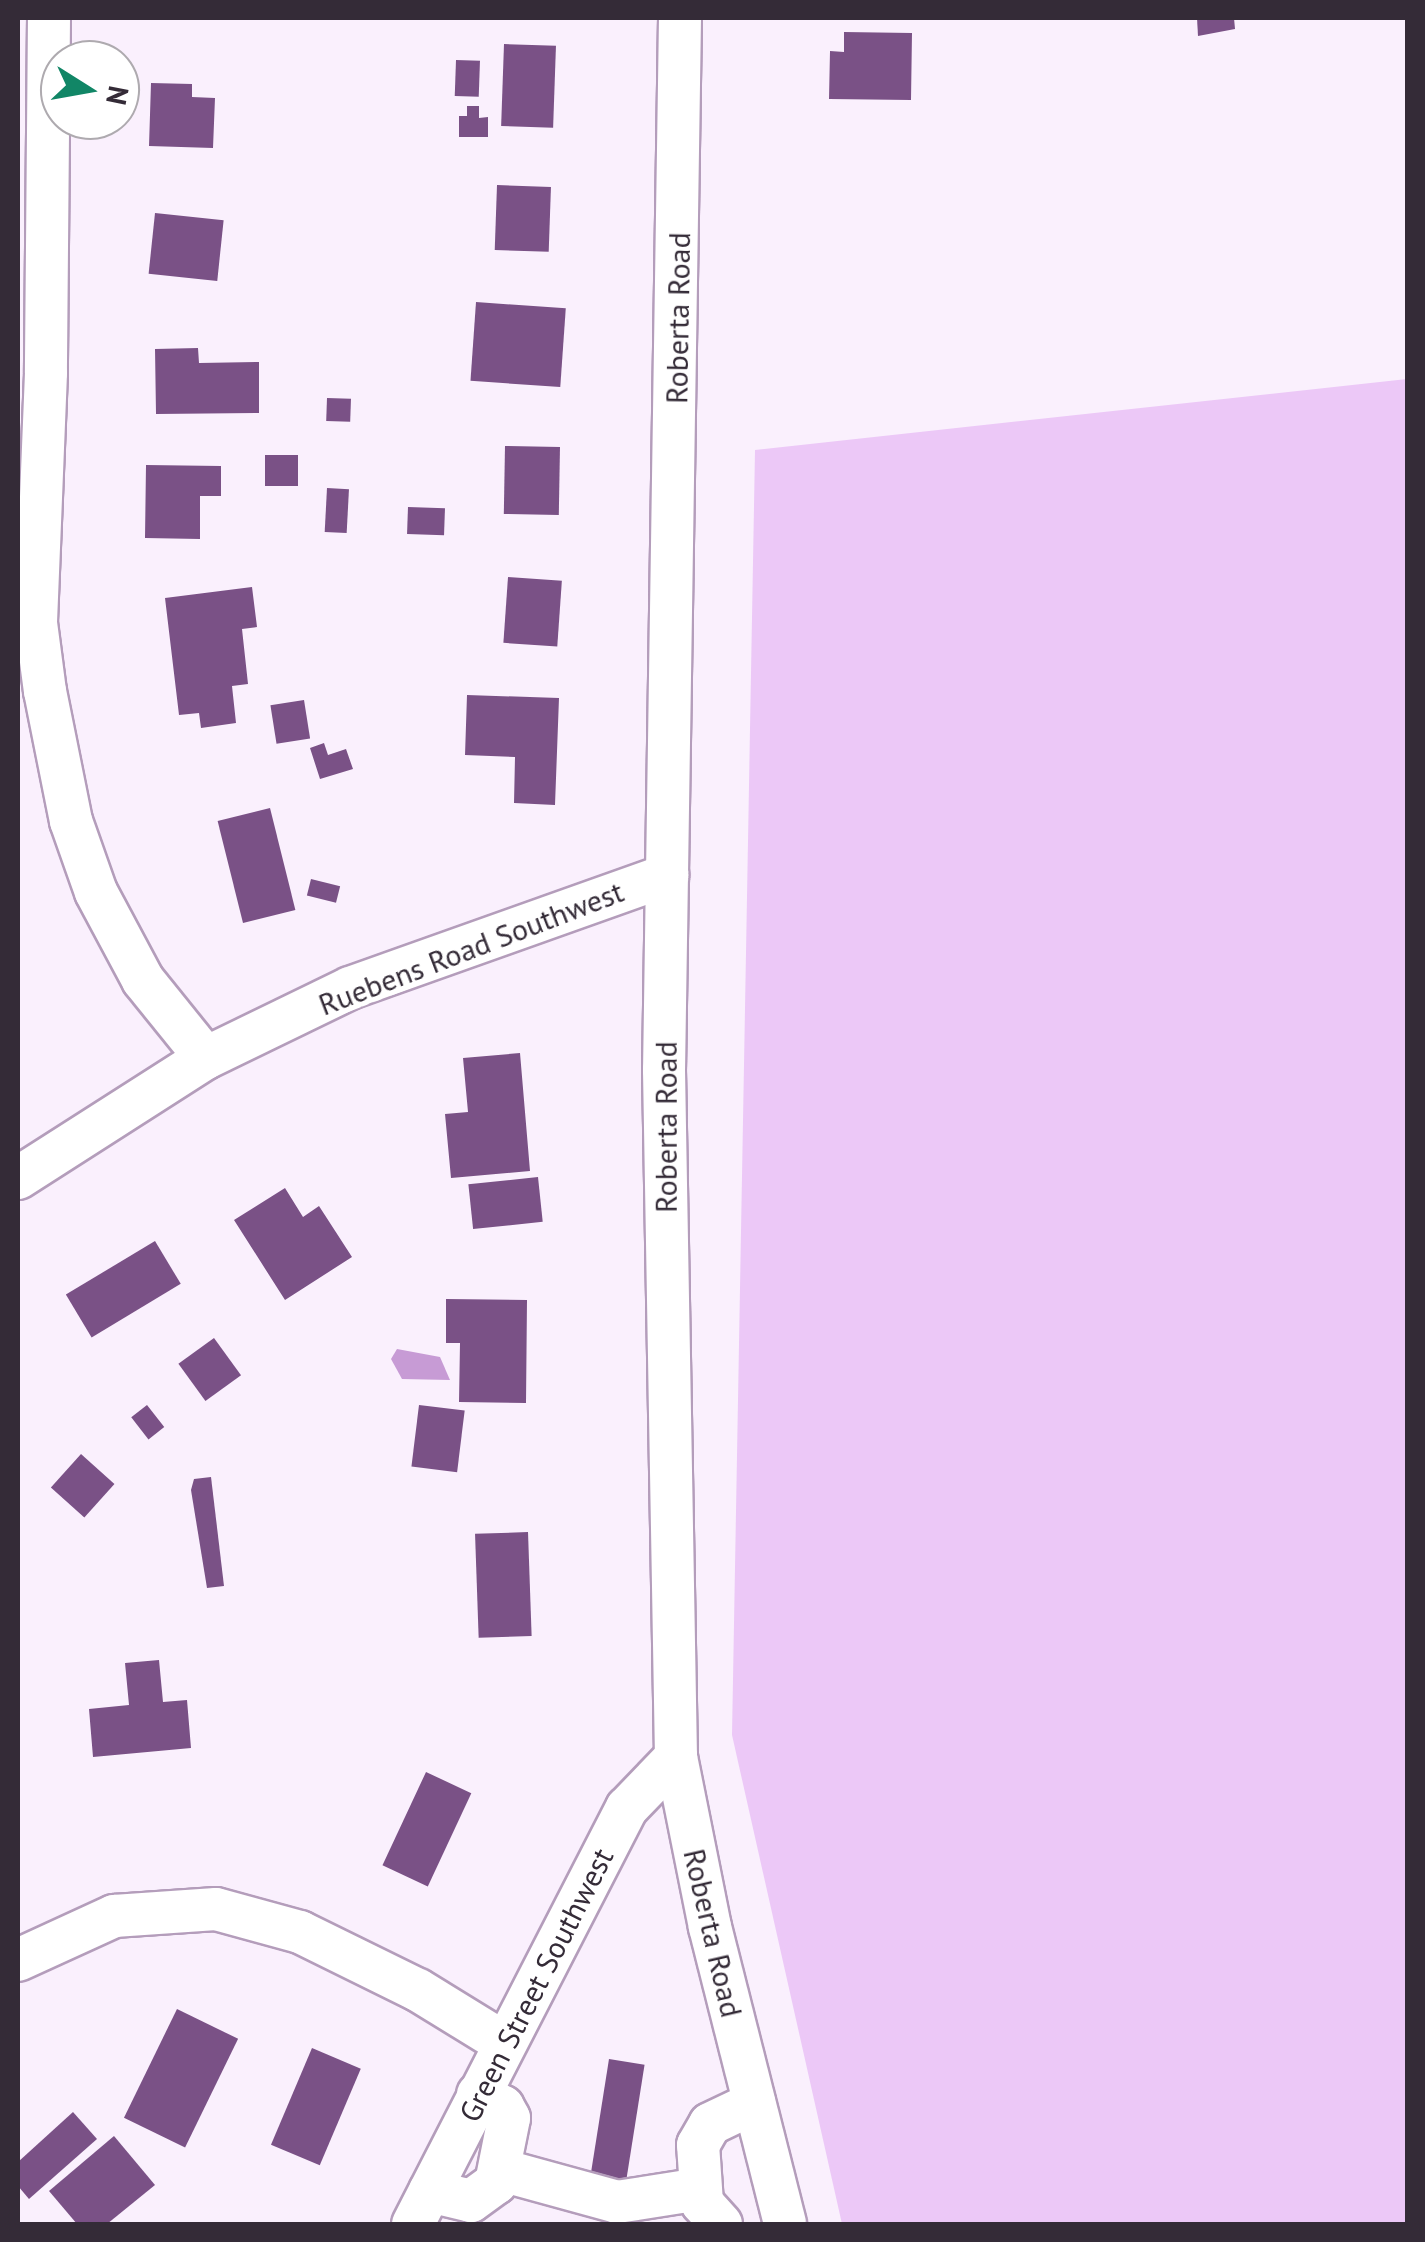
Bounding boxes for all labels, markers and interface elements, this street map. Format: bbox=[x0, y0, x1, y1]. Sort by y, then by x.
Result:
north arrow bbox=[40, 40, 140, 140]
text: N bbox=[98, 83, 138, 108]
street label: Roberta Road bbox=[659, 232, 697, 404]
street label: Ruebens Road Southwest bbox=[314, 873, 628, 1023]
street label: Roberta Road bbox=[648, 1041, 684, 1213]
street label: Green Street Southwest bbox=[451, 1842, 621, 2128]
street label: Roberta Road bbox=[676, 1845, 750, 2021]

